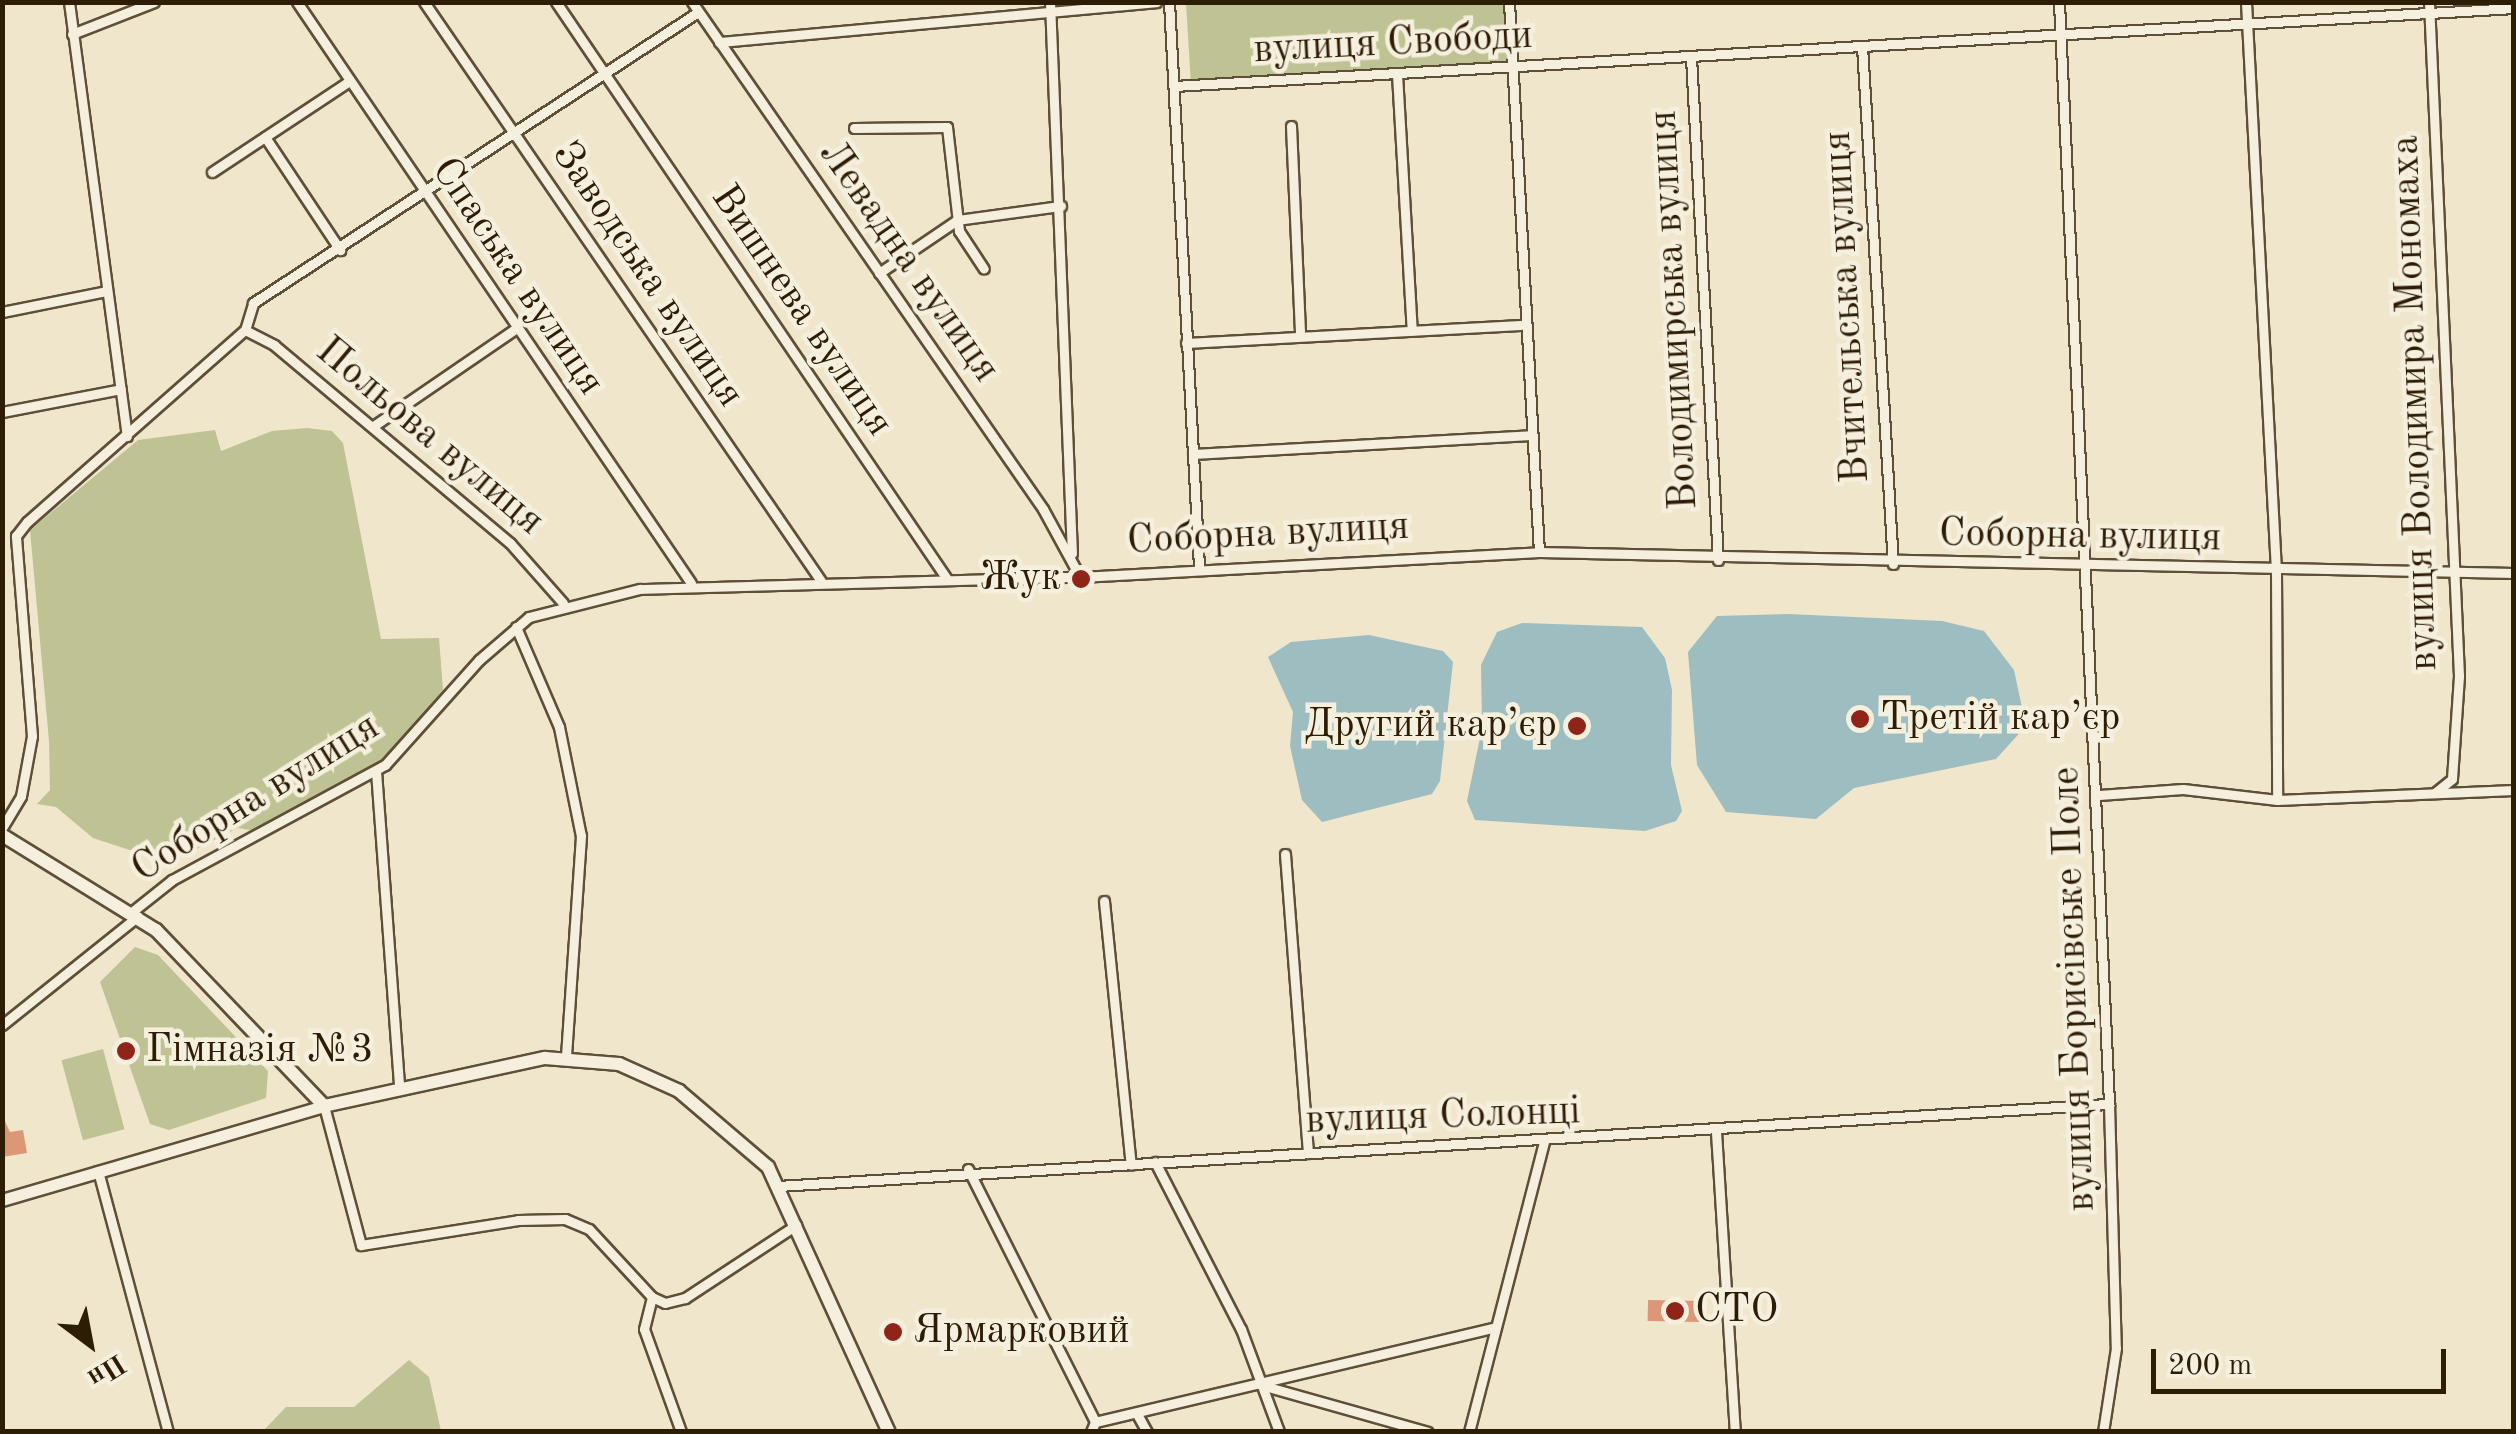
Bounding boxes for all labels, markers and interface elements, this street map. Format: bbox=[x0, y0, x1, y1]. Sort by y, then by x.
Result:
street label: вулиця Свободи bbox=[1252, 13, 1534, 75]
street label: Володимирська вулиця bbox=[1641, 109, 1709, 511]
street label: Вчительська вулиця bbox=[1815, 130, 1881, 484]
street label: Левадна вулиця bbox=[807, 132, 1009, 392]
street label: Заводська вулиця bbox=[540, 133, 754, 417]
street label: вулиця Володимира Мономаха bbox=[2383, 134, 2449, 672]
street label: Спаська вулиця bbox=[420, 149, 614, 405]
street label: Вишнева вулиця bbox=[699, 176, 903, 446]
street label: Польова вулиця bbox=[305, 328, 553, 546]
street label: Соборна вулиця bbox=[1126, 504, 1410, 566]
street label: Соборна вулиця bbox=[1938, 511, 2222, 563]
place label: Жук bbox=[979, 555, 1061, 603]
marker: Жук bbox=[1070, 568, 1092, 590]
place label: Третій кар’єр bbox=[1880, 695, 2120, 743]
place label: Другий кар’єр bbox=[1304, 702, 1557, 750]
street label: Соборна вулиця bbox=[124, 704, 388, 894]
marker: Третій кар’єр bbox=[1849, 708, 1871, 730]
marker: Другий кар’єр bbox=[1566, 715, 1588, 737]
street label: вулиця Борисівське Поле bbox=[2043, 766, 2107, 1212]
place label: Гімназія №3 bbox=[146, 1027, 374, 1075]
marker: Гімназія №3 bbox=[115, 1040, 137, 1062]
street label: вулиця Солонці bbox=[1305, 1088, 1581, 1146]
place label: СТО bbox=[1695, 1287, 1778, 1335]
north arrow bbox=[40, 1294, 140, 1394]
marker: СТО bbox=[1664, 1300, 1686, 1322]
place label: Ярмарковий bbox=[913, 1308, 1129, 1356]
marker: Ярмарковий bbox=[882, 1321, 904, 1343]
scale bar bbox=[2156, 1329, 2451, 1391]
text: Пн bbox=[82, 1347, 130, 1392]
text: 200 m bbox=[2168, 1351, 2252, 1381]

